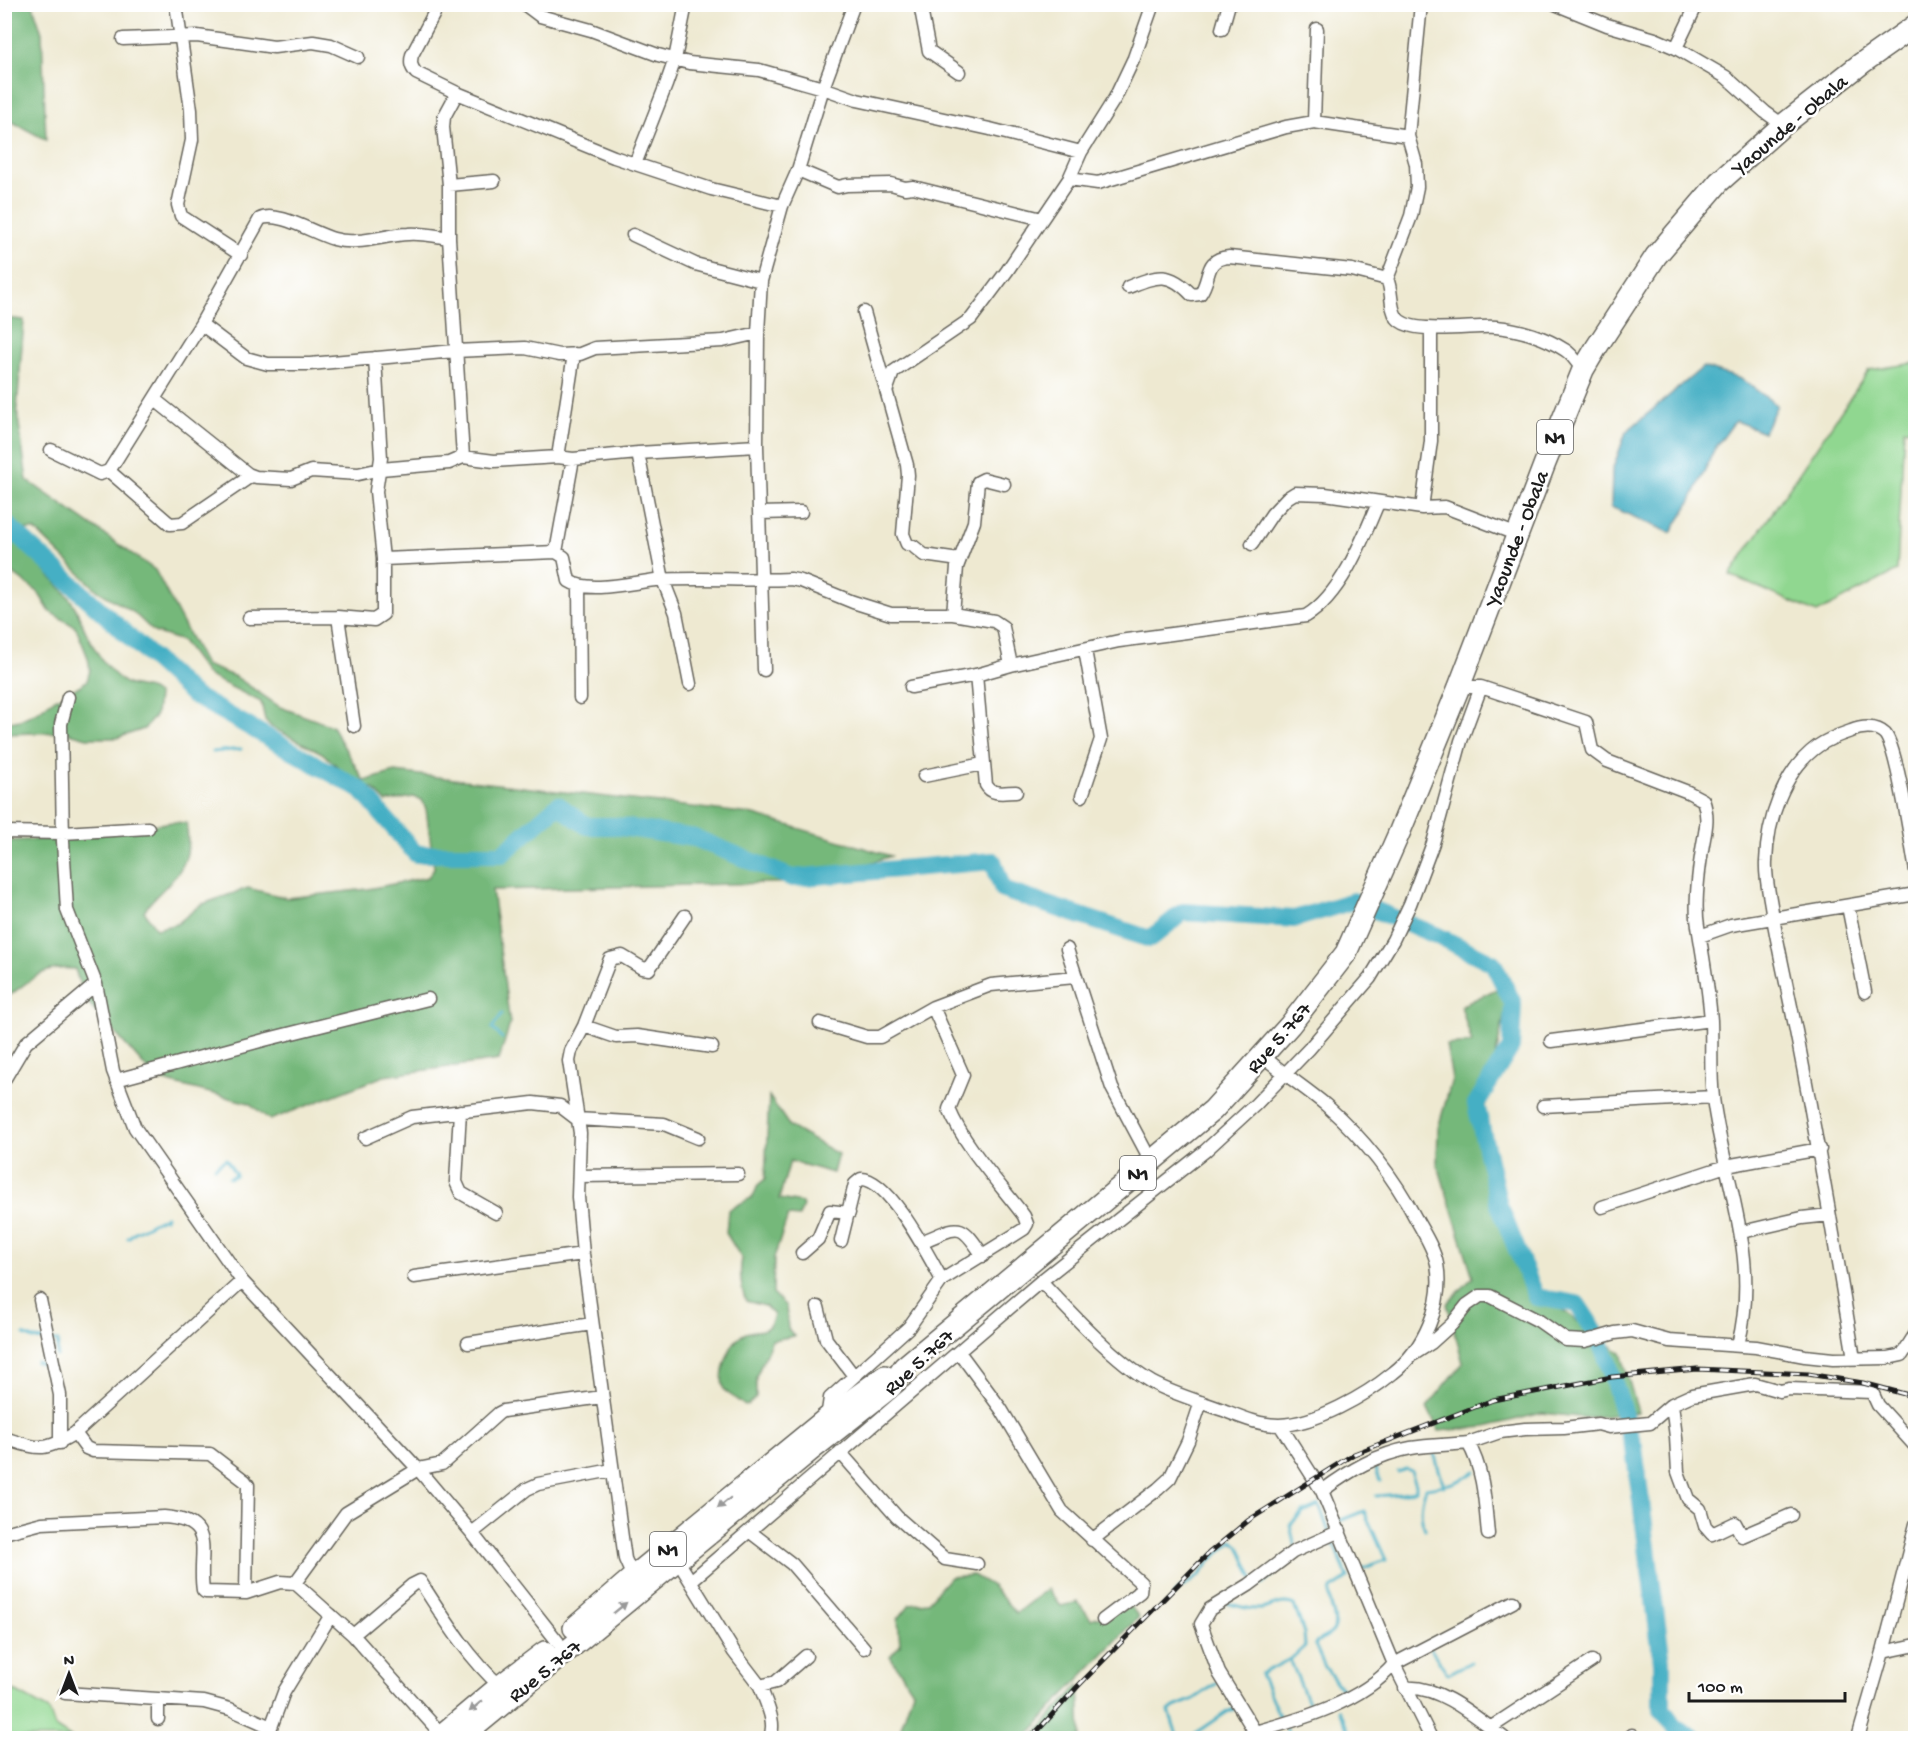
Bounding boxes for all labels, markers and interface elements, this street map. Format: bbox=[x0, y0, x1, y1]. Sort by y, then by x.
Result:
street label: Yaounde - Obala bbox=[1727, 70, 1855, 184]
road number: N1 bbox=[1537, 420, 1573, 454]
street label: Yaounde - Obala bbox=[1481, 467, 1557, 613]
street label: Rue 5.767 bbox=[1243, 998, 1319, 1080]
road number: N1 bbox=[1120, 1156, 1156, 1190]
street label: Rue 5.767 bbox=[880, 1324, 961, 1402]
one-way arrow bbox=[716, 1496, 732, 1509]
road number: N1 bbox=[650, 1532, 686, 1566]
one-way arrow bbox=[612, 1602, 628, 1615]
street label: Rue 5.767 bbox=[505, 1635, 589, 1710]
north arrow bbox=[39, 1644, 99, 1704]
text: N bbox=[64, 1653, 75, 1672]
scale bar bbox=[1689, 1665, 1845, 1703]
text: 100 m bbox=[1697, 1678, 1743, 1699]
one-way arrow bbox=[469, 1699, 484, 1712]

